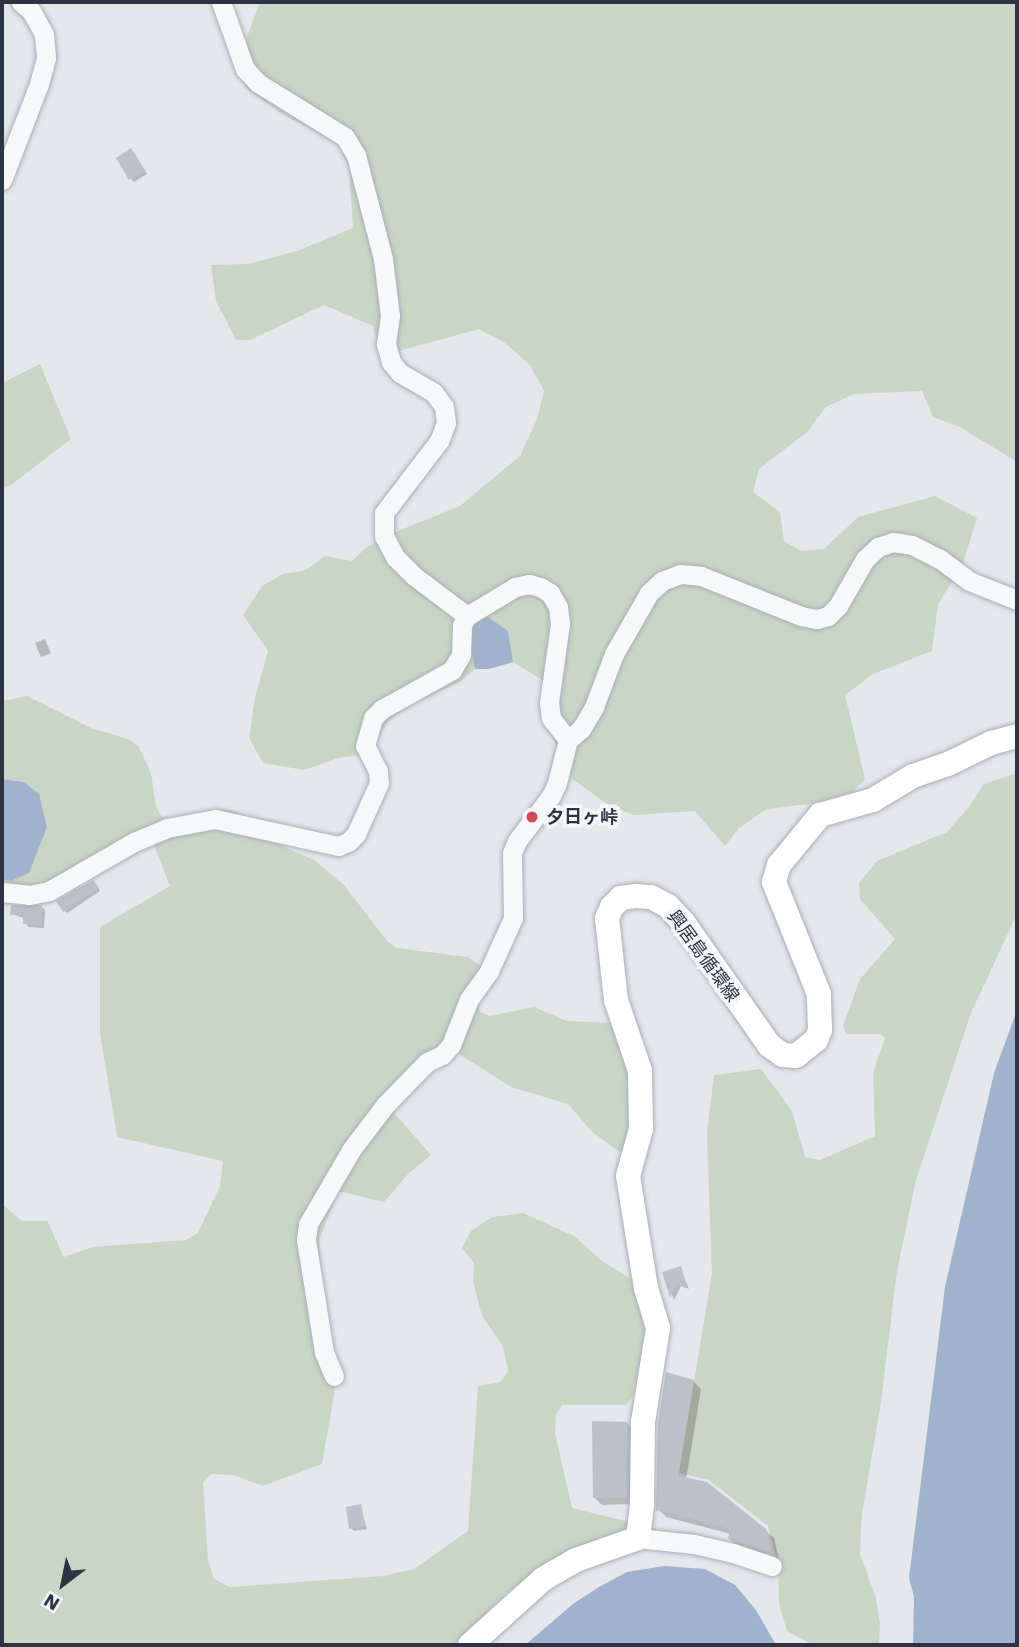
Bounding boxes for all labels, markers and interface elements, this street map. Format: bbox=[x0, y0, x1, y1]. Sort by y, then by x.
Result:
place label: 夕日ヶ峠 bbox=[546, 806, 618, 828]
marker: 夕日ヶ峠 bbox=[524, 809, 540, 825]
street label: 興居島循環線 bbox=[663, 906, 743, 1006]
north arrow bbox=[28, 1549, 98, 1619]
text: N bbox=[40, 1589, 64, 1616]

